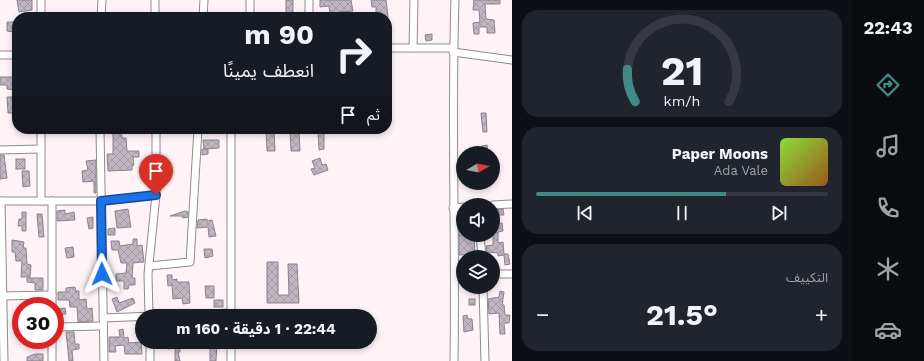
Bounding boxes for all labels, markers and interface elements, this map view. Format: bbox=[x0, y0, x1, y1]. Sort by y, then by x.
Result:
text: 22:43 bbox=[863, 17, 913, 38]
text: 90 m bbox=[244, 18, 314, 51]
icon: right bbox=[328, 28, 380, 80]
text: 21 bbox=[661, 45, 703, 94]
text: انعطف يمينًا bbox=[223, 60, 314, 81]
icon: directions bbox=[874, 71, 902, 99]
text: km/h bbox=[664, 92, 700, 108]
icon: arrive bbox=[337, 104, 359, 126]
text: ثم bbox=[367, 106, 380, 124]
icon: music bbox=[874, 132, 902, 160]
text: Paper Moons bbox=[672, 145, 768, 163]
north arrow bbox=[456, 146, 500, 190]
map controls bbox=[456, 146, 500, 294]
pin bbox=[139, 154, 173, 195]
icon: arrive bbox=[145, 160, 167, 182]
text: Ada Vale bbox=[714, 163, 768, 178]
icon: phone bbox=[874, 194, 902, 222]
button: sound bbox=[456, 198, 500, 242]
icon: previous bbox=[574, 202, 596, 224]
icon: pause bbox=[671, 202, 693, 224]
icon: next bbox=[768, 202, 790, 224]
button: layers bbox=[456, 250, 500, 294]
position arrow bbox=[81, 253, 123, 295]
icon: climate bbox=[874, 255, 902, 283]
text: التكييف bbox=[786, 270, 828, 285]
speed limit sign: 30 bbox=[12, 297, 64, 349]
text: 21.5° bbox=[646, 297, 718, 332]
text: − bbox=[536, 302, 549, 327]
text: + bbox=[815, 302, 828, 327]
icon: car bbox=[874, 316, 902, 344]
text: 22:44 · 1 دقيقة · 160 m bbox=[176, 320, 336, 338]

